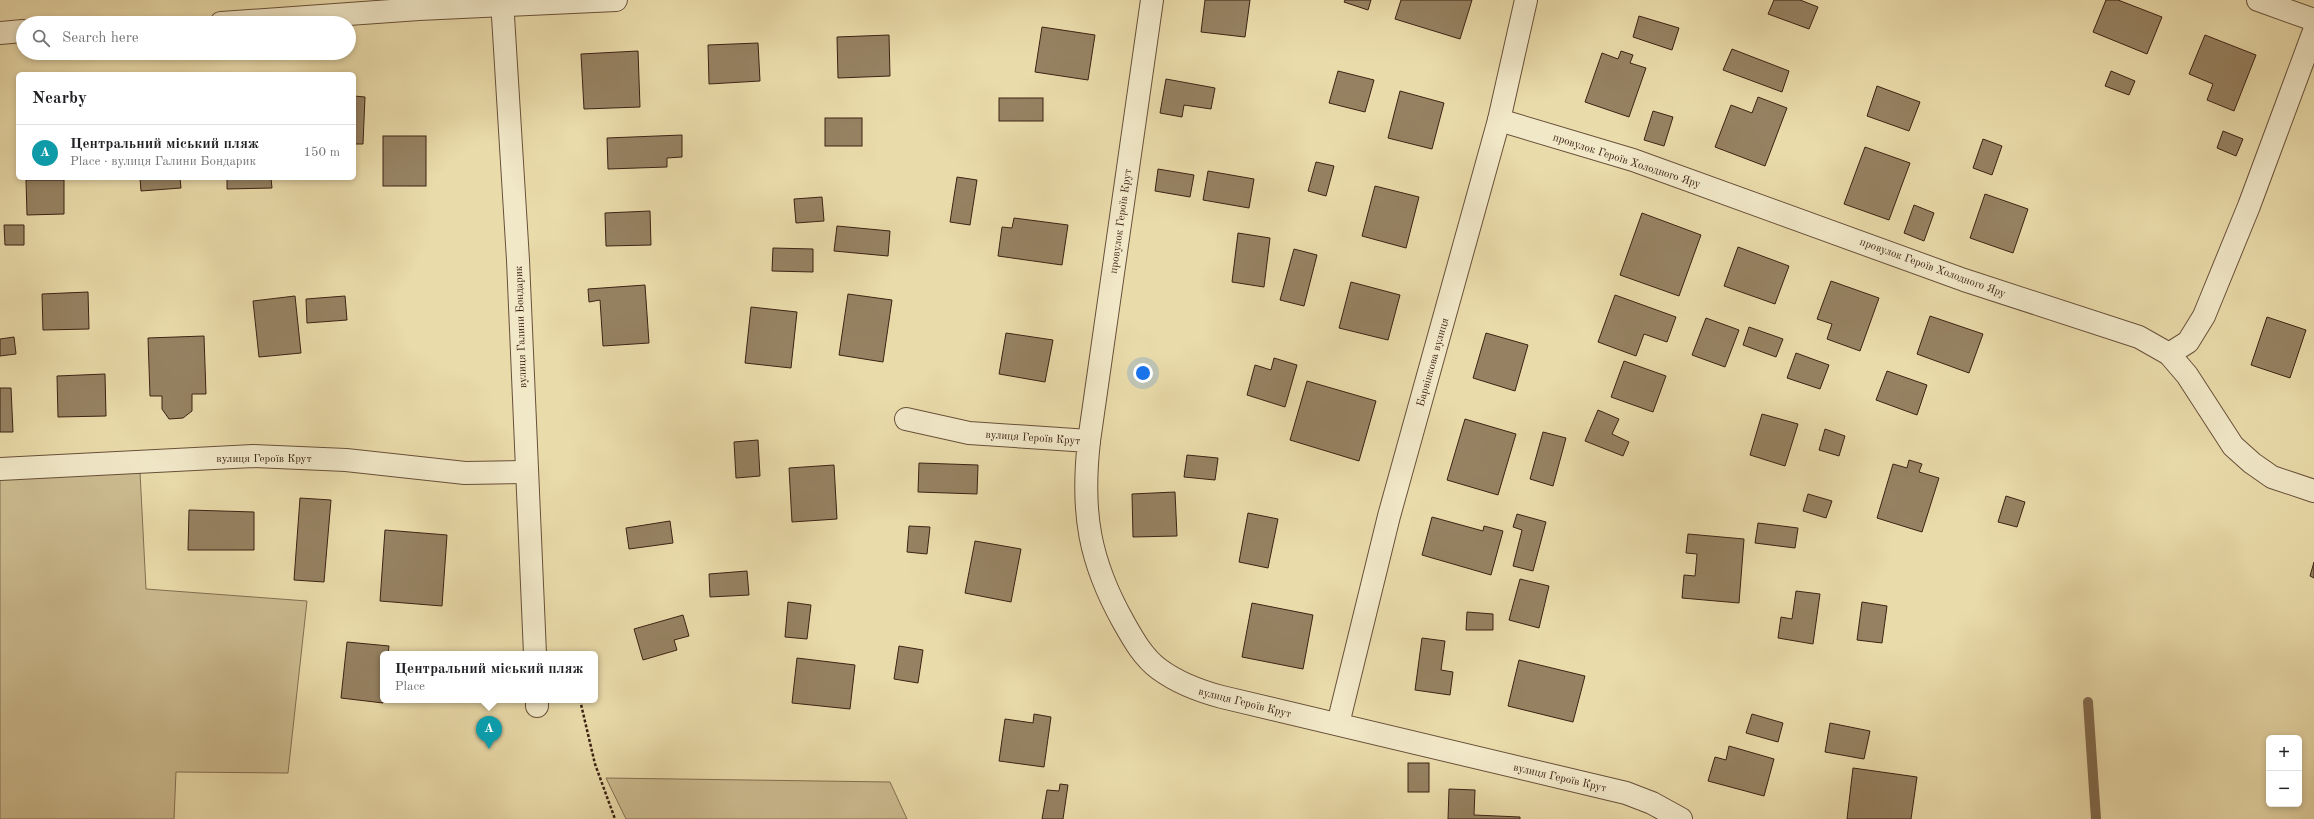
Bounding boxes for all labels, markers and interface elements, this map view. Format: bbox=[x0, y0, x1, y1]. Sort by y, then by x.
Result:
search box bbox=[16, 16, 356, 60]
icon: search bbox=[30, 27, 52, 49]
text: Search here bbox=[62, 31, 139, 46]
text: Nearby bbox=[32, 90, 87, 107]
street label: провулок Героїв Холодного Яру bbox=[1551, 132, 1702, 191]
text: Центральний міський пляж bbox=[70, 137, 259, 152]
text: A bbox=[40, 146, 50, 159]
text: 150 m bbox=[303, 146, 340, 159]
text: Place · вулиця Галини Бондарик bbox=[70, 155, 256, 168]
street label: провулок Героїв Крут bbox=[1109, 168, 1134, 274]
street label: провулок Героїв Холодного Яру bbox=[1858, 237, 2007, 300]
street label: вулиця Галини Бондарик bbox=[514, 265, 529, 388]
street label: Барвінкова вулиця bbox=[1416, 317, 1451, 408]
your location bbox=[1133, 363, 1153, 383]
street label: вулиця Героїв Крут bbox=[985, 430, 1081, 447]
street label: вулиця Героїв Крут bbox=[216, 454, 312, 465]
popup bbox=[380, 651, 598, 703]
text: Центральний міський пляж bbox=[395, 662, 583, 677]
text: Place bbox=[395, 680, 425, 693]
street label: вулиця Героїв Крут bbox=[1197, 687, 1292, 720]
pin: A bbox=[476, 716, 502, 749]
map controls bbox=[2266, 735, 2302, 807]
button: + bbox=[2266, 735, 2302, 771]
street label: вулиця Героїв Крут bbox=[1512, 762, 1607, 795]
button: − bbox=[2266, 771, 2302, 807]

